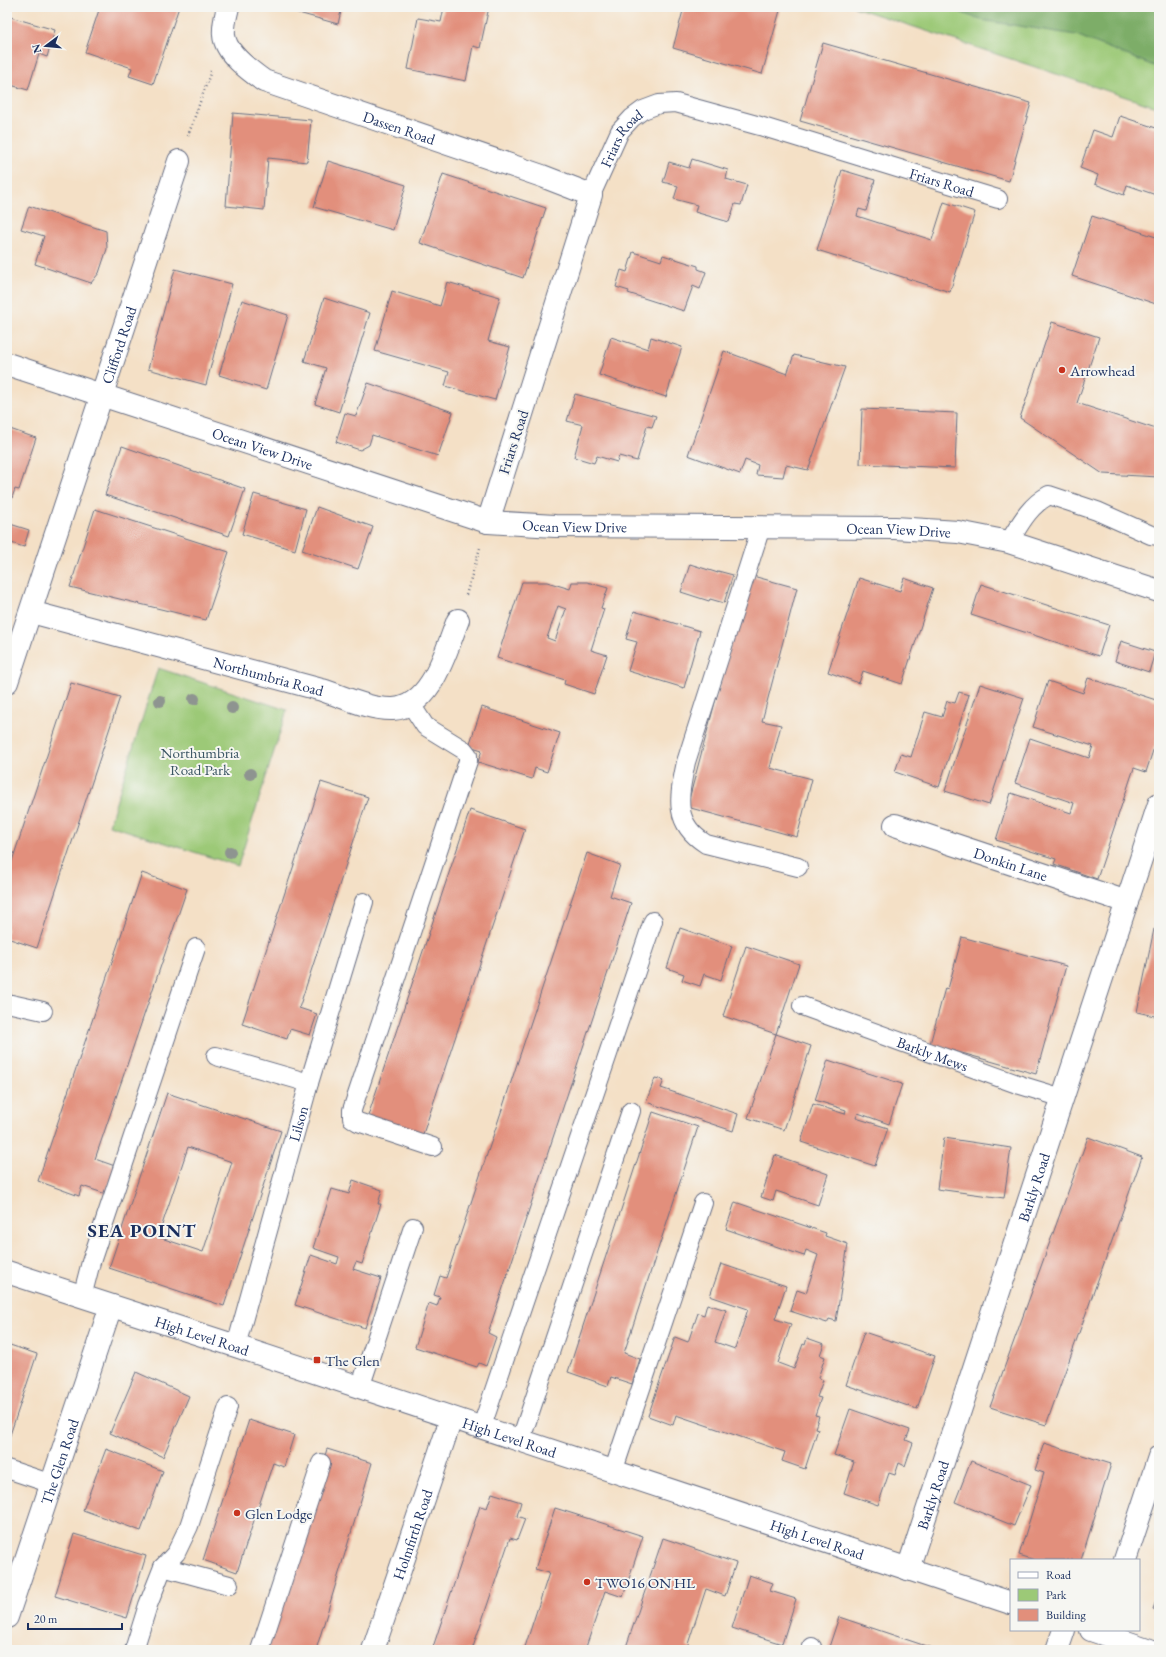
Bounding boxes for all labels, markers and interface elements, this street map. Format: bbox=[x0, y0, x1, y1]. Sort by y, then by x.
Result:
north arrow bbox=[26, 26, 66, 66]
text: N bbox=[28, 42, 44, 55]
street label: Friars Road bbox=[595, 104, 646, 170]
street label: Dassen Road bbox=[361, 106, 438, 149]
street label: Friars Road bbox=[907, 163, 977, 201]
street label: Clifford Road bbox=[97, 303, 140, 386]
place label: Arrowhead bbox=[1069, 361, 1135, 380]
marker: Arrowhead bbox=[1057, 365, 1067, 375]
street label: Friars Road bbox=[494, 407, 532, 477]
street label: Ocean View Drive bbox=[210, 423, 315, 473]
street label: Ocean View Drive bbox=[522, 515, 627, 536]
street label: Ocean View Drive bbox=[846, 518, 952, 541]
street label: Northumbria Road bbox=[211, 652, 326, 700]
park label: Northumbria Road Park bbox=[161, 743, 239, 779]
street label: Donkin Lane bbox=[971, 842, 1050, 885]
street label: Barkly Mews bbox=[895, 1032, 971, 1075]
street label: Lilson bbox=[284, 1103, 312, 1143]
street label: Barkly Road bbox=[1013, 1150, 1054, 1224]
district label: SEA POINT bbox=[88, 1218, 196, 1243]
street label: High Level Road bbox=[153, 1311, 252, 1359]
place label: The Glen bbox=[325, 1351, 380, 1370]
marker: The Glen bbox=[312, 1355, 322, 1365]
street label: High Level Road bbox=[460, 1412, 560, 1461]
street label: The Glen Road bbox=[36, 1416, 82, 1507]
street label: Barkly Road bbox=[912, 1458, 953, 1532]
street label: Holmfirth Road bbox=[388, 1486, 436, 1582]
place label: Glen Lodge bbox=[245, 1504, 313, 1523]
marker: Glen Lodge bbox=[232, 1508, 242, 1518]
street label: High Level Road bbox=[768, 1514, 867, 1563]
legend bbox=[1010, 1559, 1140, 1631]
text: Road bbox=[1046, 1567, 1072, 1583]
place label: TWO16 ON HL bbox=[595, 1573, 695, 1592]
marker: TWO16 ON HL bbox=[582, 1577, 592, 1587]
text: Park bbox=[1046, 1587, 1067, 1603]
scale bar bbox=[28, 1605, 122, 1631]
text: Building bbox=[1046, 1607, 1087, 1623]
text: 20 m bbox=[34, 1611, 58, 1627]

